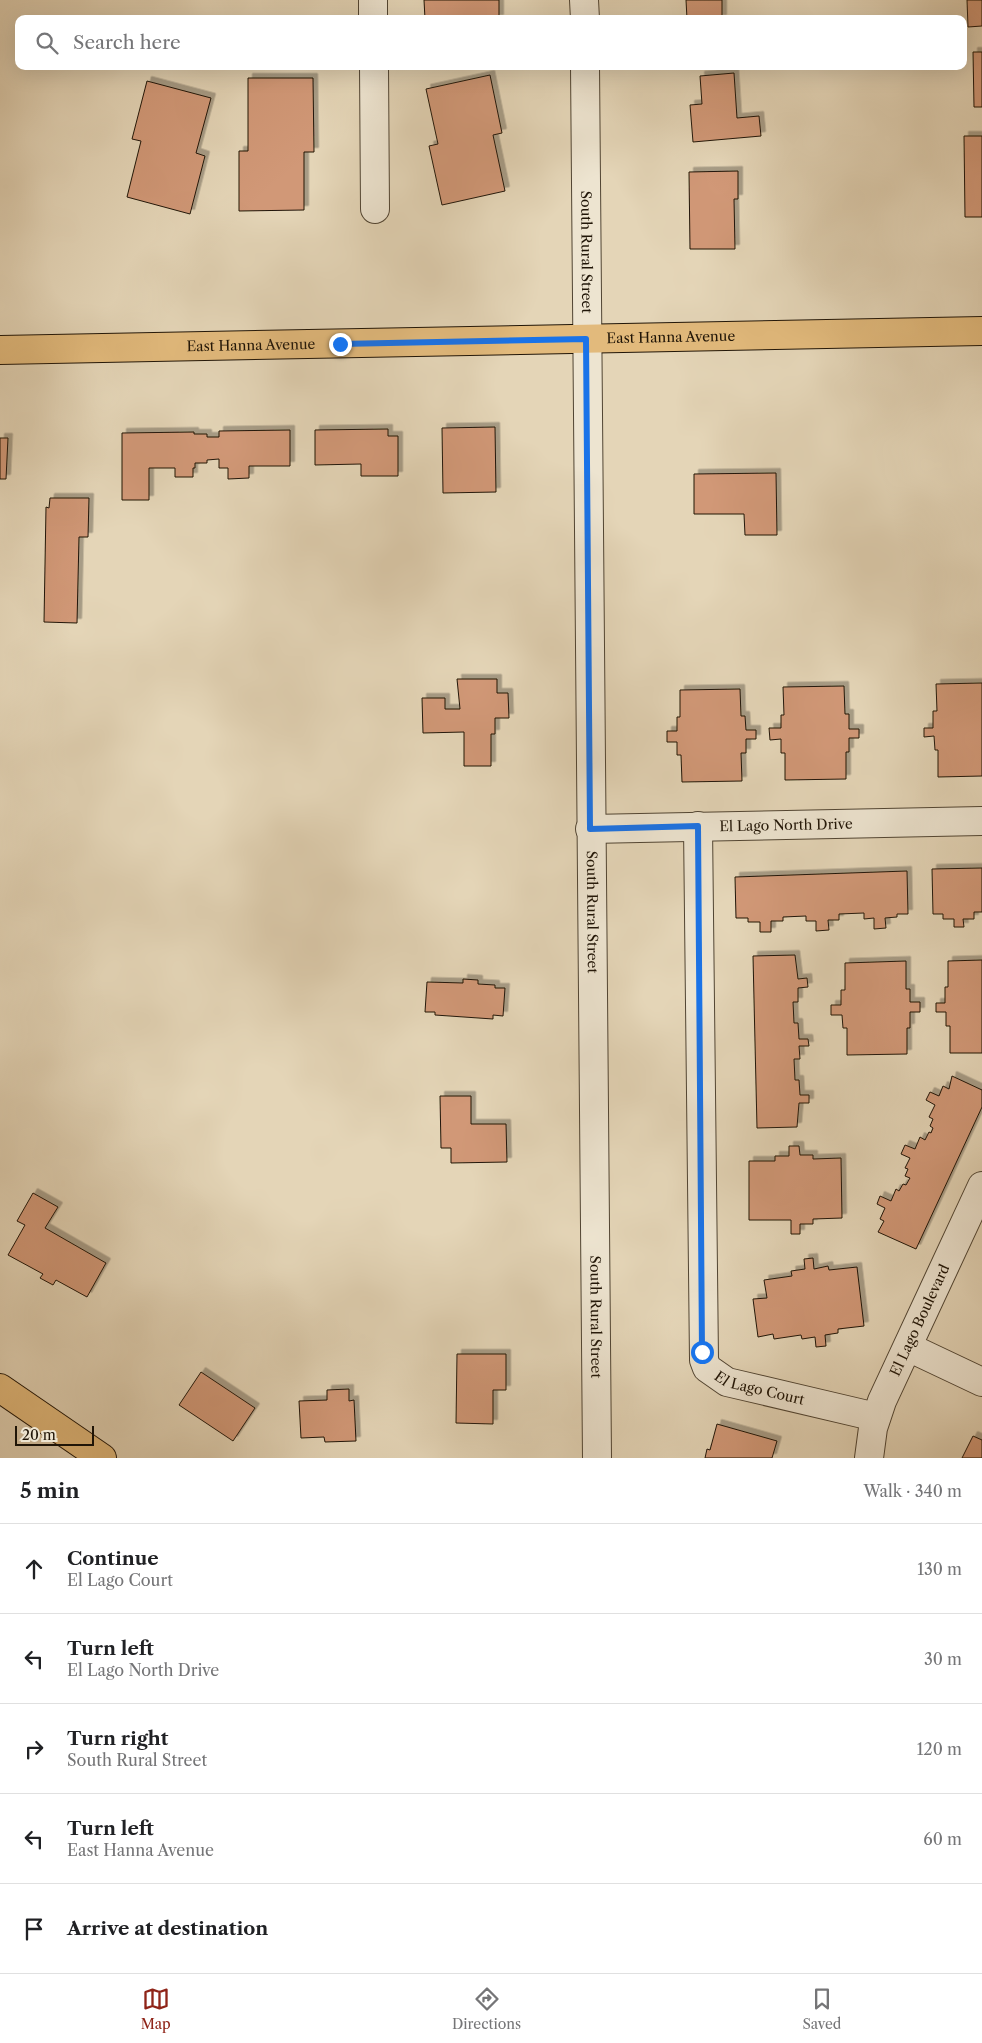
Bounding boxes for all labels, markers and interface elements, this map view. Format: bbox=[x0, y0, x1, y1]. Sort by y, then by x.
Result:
search box bbox=[15, 15, 967, 70]
icon: search bbox=[33, 29, 61, 57]
text: Search here bbox=[73, 31, 181, 54]
street label: South Rural Street bbox=[577, 191, 596, 313]
street label: East Hanna Avenue bbox=[606, 327, 736, 347]
route end bbox=[329, 333, 352, 356]
street label: East Hanna Avenue bbox=[186, 335, 316, 355]
street label: El Lago North Drive bbox=[719, 815, 853, 835]
street label: South Rural Street bbox=[583, 851, 602, 973]
street label: South Rural Street bbox=[586, 1255, 605, 1378]
street label: El Lago Boulevard bbox=[886, 1261, 954, 1379]
route start bbox=[691, 1341, 714, 1364]
street label: El Lago Court bbox=[711, 1367, 806, 1409]
scale bar bbox=[15, 1423, 94, 1446]
text: 20 m bbox=[22, 1426, 56, 1444]
text: 5 min bbox=[20, 1478, 80, 1503]
text: Walk · 340 m bbox=[863, 1481, 962, 1501]
text: Continue bbox=[67, 1547, 159, 1570]
icon: ahead bbox=[20, 1555, 48, 1583]
text: 130 m bbox=[917, 1559, 962, 1579]
text: El Lago Court bbox=[67, 1570, 173, 1590]
text: Turn left bbox=[67, 1637, 154, 1660]
icon: left bbox=[20, 1645, 48, 1673]
text: 30 m bbox=[924, 1649, 962, 1669]
text: El Lago North Drive bbox=[67, 1660, 219, 1680]
text: Turn right bbox=[67, 1727, 168, 1750]
icon: right bbox=[20, 1735, 48, 1763]
text: 120 m bbox=[917, 1739, 962, 1759]
text: South Rural Street bbox=[67, 1750, 207, 1770]
text: Turn left bbox=[67, 1817, 154, 1840]
icon: left bbox=[20, 1825, 48, 1853]
text: 60 m bbox=[923, 1829, 962, 1849]
text: East Hanna Avenue bbox=[67, 1840, 214, 1860]
icon: arrive bbox=[20, 1915, 48, 1943]
text: Arrive at destination bbox=[67, 1917, 268, 1940]
tab: Map bbox=[141, 1985, 171, 2033]
tab: Directions bbox=[452, 1985, 521, 2033]
tab: Saved bbox=[802, 1985, 841, 2033]

